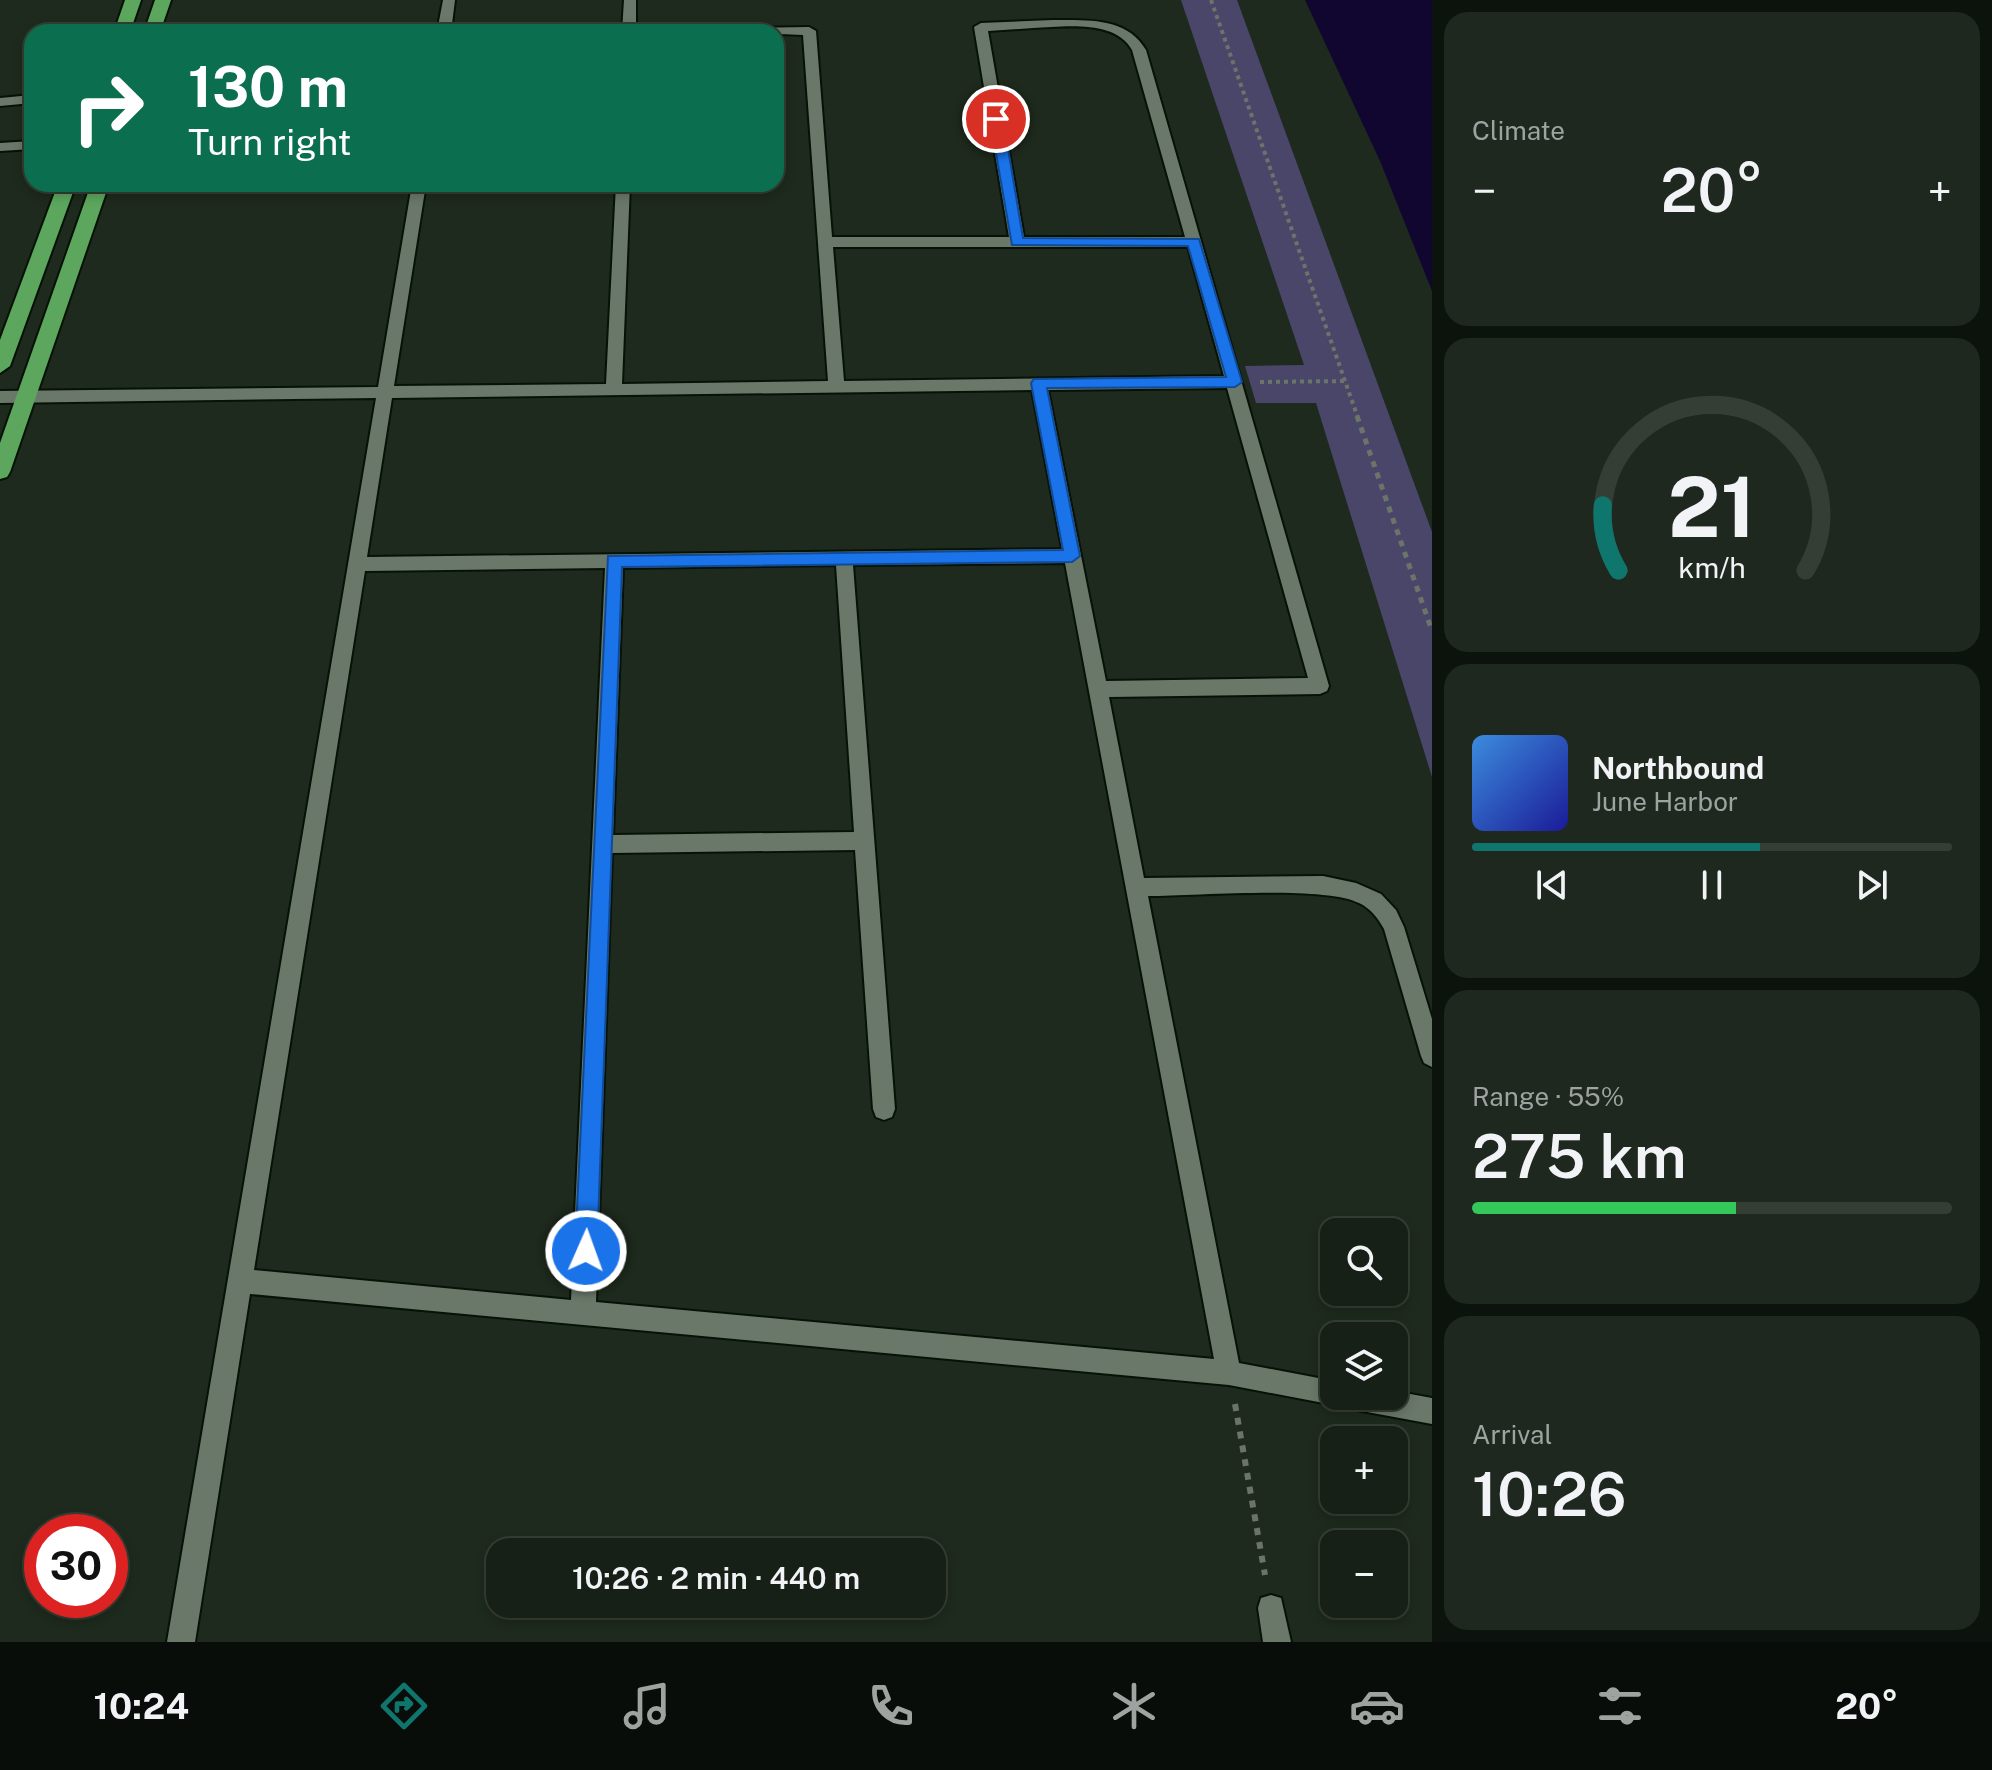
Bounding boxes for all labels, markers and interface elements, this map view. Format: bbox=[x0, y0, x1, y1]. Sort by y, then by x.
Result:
text: 130 m bbox=[188, 54, 348, 120]
icon: right bbox=[56, 56, 160, 160]
pin bbox=[962, 85, 1030, 153]
icon: arrive bbox=[974, 97, 1018, 141]
text: Climate bbox=[1472, 115, 1565, 146]
text: Turn right bbox=[188, 121, 351, 163]
text: 20° bbox=[1661, 155, 1763, 226]
text: − bbox=[1472, 165, 1496, 217]
text: + bbox=[1928, 165, 1952, 217]
text: 21 bbox=[1668, 458, 1756, 556]
text: km/h bbox=[1678, 551, 1746, 584]
text: Northbound bbox=[1592, 750, 1764, 786]
text: June Harbor bbox=[1592, 786, 1738, 817]
icon: previous bbox=[1530, 863, 1574, 907]
icon: pause bbox=[1690, 863, 1734, 907]
icon: next bbox=[1850, 863, 1894, 907]
text: Range · 55% bbox=[1472, 1081, 1624, 1112]
text: 275 km bbox=[1472, 1121, 1687, 1192]
position arrow bbox=[544, 1209, 628, 1293]
map controls bbox=[1320, 1218, 1408, 1618]
button: search bbox=[1320, 1218, 1408, 1306]
button: layers bbox=[1320, 1322, 1408, 1410]
text: Arrival bbox=[1472, 1419, 1552, 1450]
button: + bbox=[1320, 1426, 1408, 1514]
text: 10:26 bbox=[1472, 1459, 1627, 1530]
speed limit sign: 30 bbox=[24, 1514, 128, 1618]
button: − bbox=[1320, 1530, 1408, 1618]
text: 10:26 · 2 min · 440 m bbox=[572, 1560, 860, 1596]
icon: directions bbox=[376, 1678, 432, 1734]
icon: music bbox=[619, 1678, 675, 1734]
icon: phone bbox=[863, 1678, 919, 1734]
icon: climate bbox=[1106, 1678, 1162, 1734]
icon: car bbox=[1349, 1678, 1405, 1734]
icon: filters bbox=[1592, 1678, 1648, 1734]
text: 10:24 bbox=[94, 1685, 189, 1727]
text: 20° bbox=[1835, 1685, 1898, 1727]

